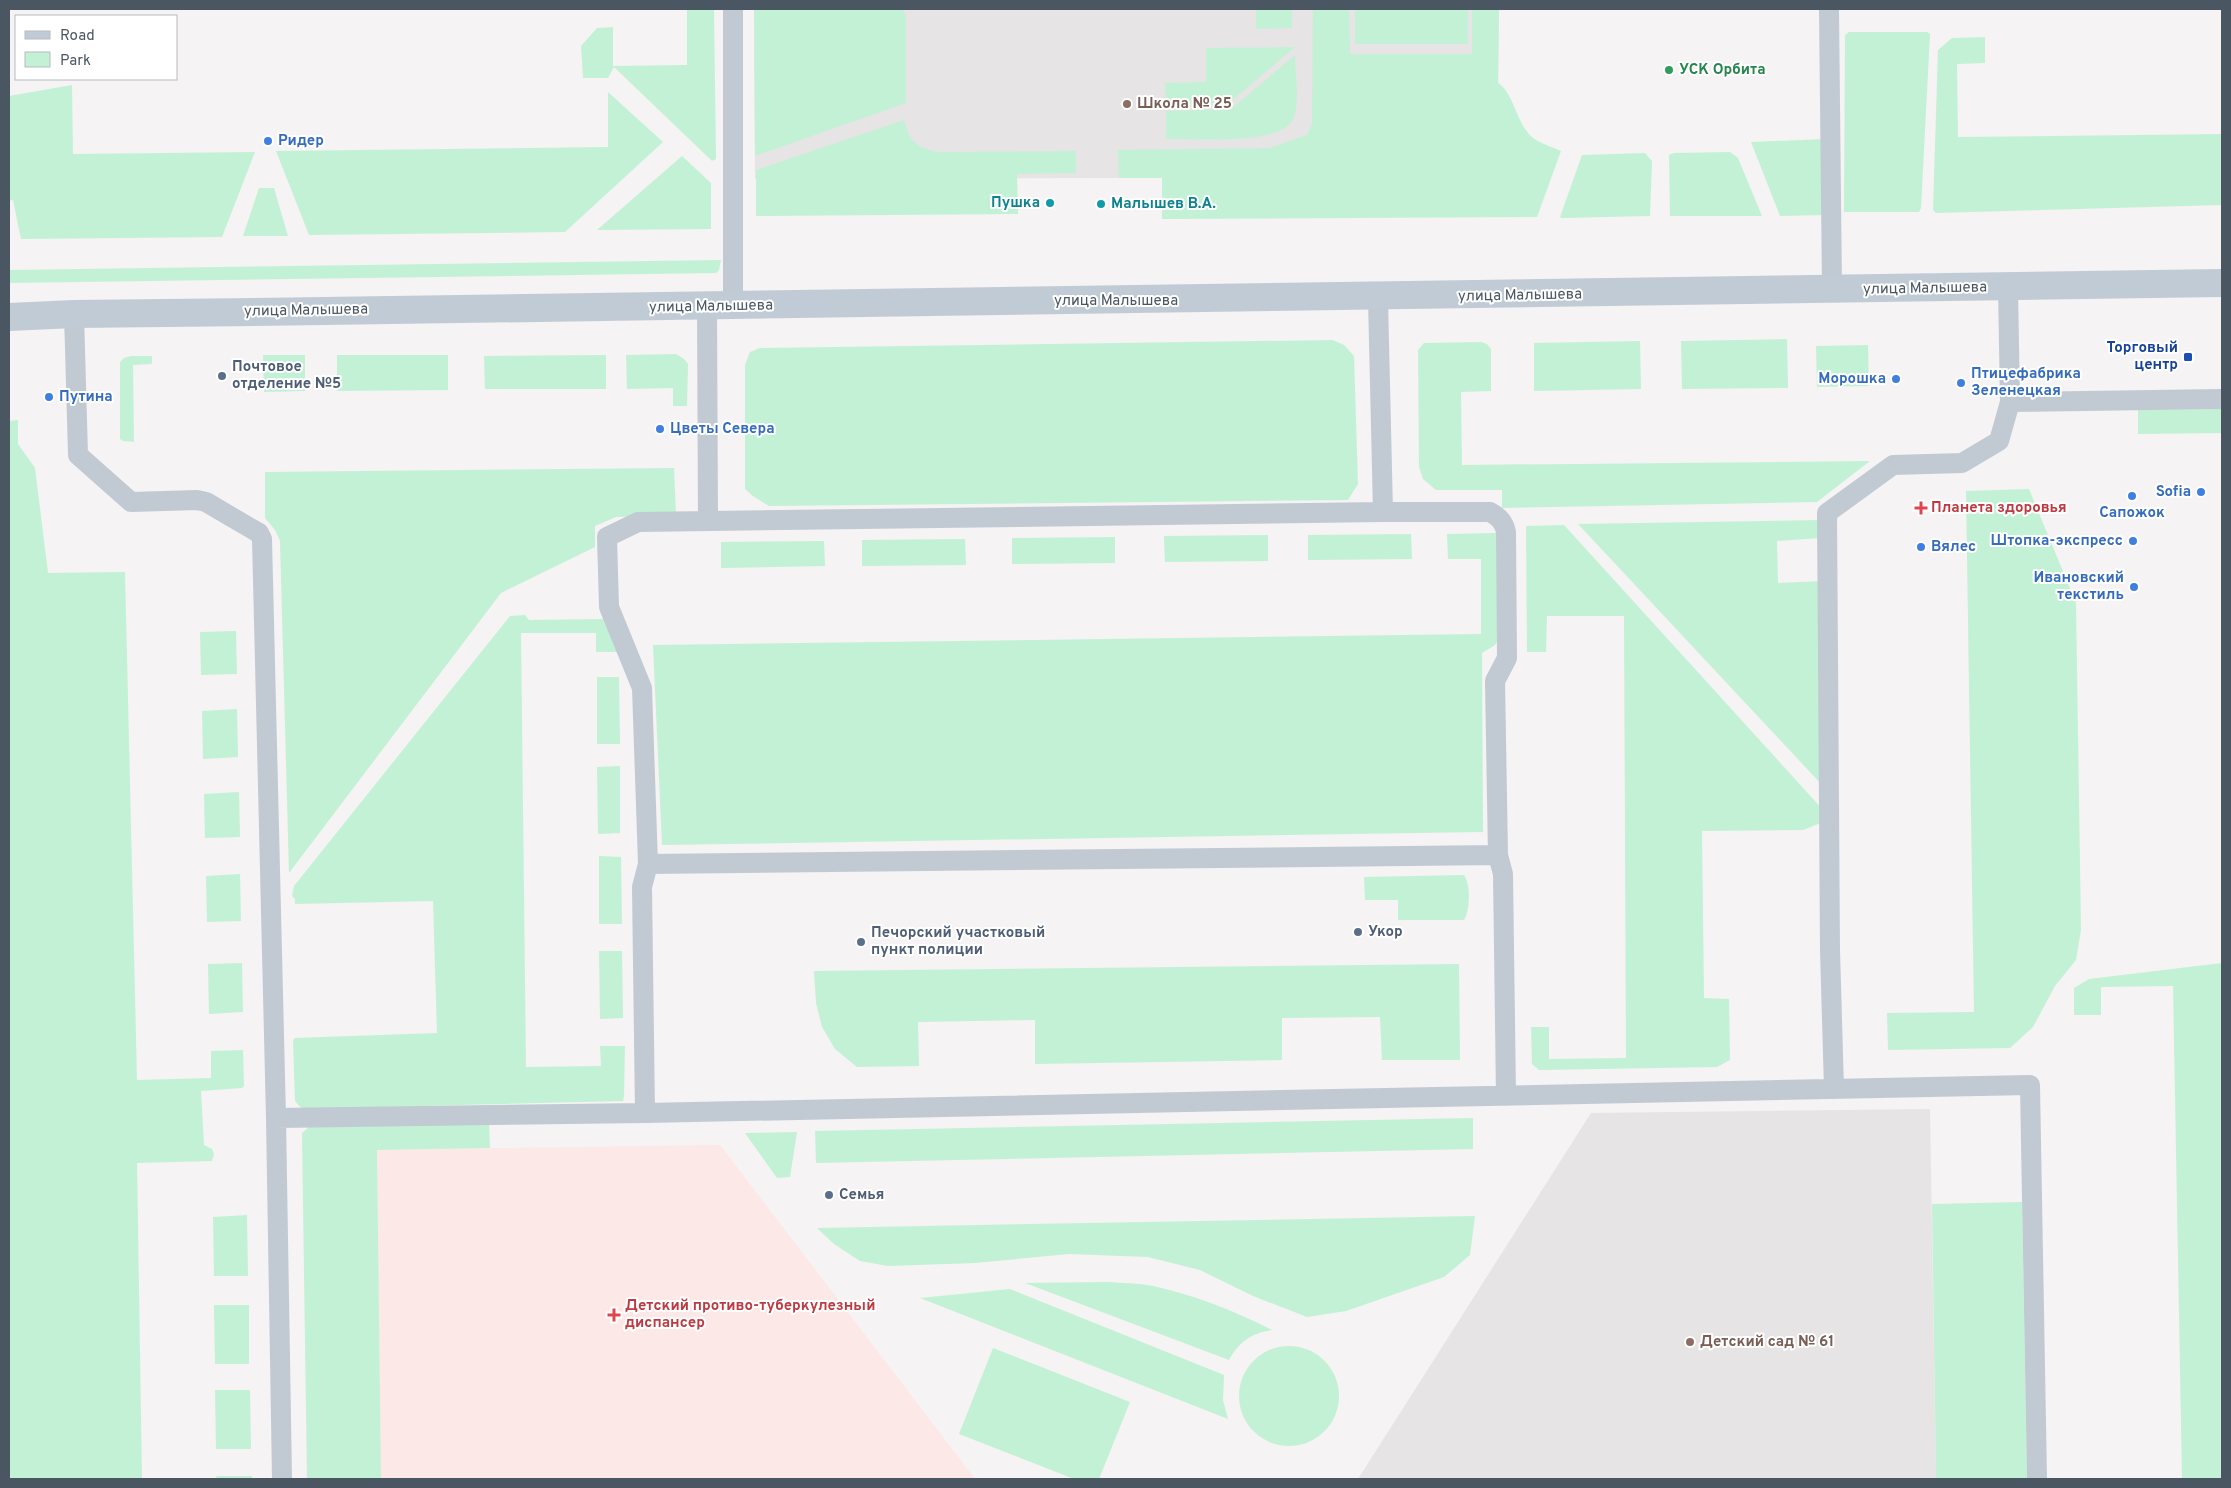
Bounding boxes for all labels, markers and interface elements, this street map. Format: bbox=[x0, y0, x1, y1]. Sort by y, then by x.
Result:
legend bbox=[15, 15, 178, 80]
text: Road bbox=[60, 27, 95, 46]
text: Park bbox=[60, 52, 91, 71]
place label: УСК Орбита bbox=[1679, 61, 1766, 80]
marker: УСК Орбита bbox=[1663, 64, 1675, 76]
place label: Школа № 25 bbox=[1137, 95, 1232, 114]
marker: Школа № 25 bbox=[1121, 98, 1133, 110]
place label: Ридер bbox=[278, 132, 324, 151]
marker: Ридер bbox=[262, 135, 274, 147]
place label: Пушка bbox=[991, 194, 1040, 213]
place label: Малышев В.А. bbox=[1111, 195, 1216, 214]
marker: Пушка bbox=[1044, 197, 1056, 209]
marker: Малышев В.А. bbox=[1095, 198, 1107, 210]
street label: улица Малышева bbox=[1863, 278, 1987, 300]
street label: улица Малышева bbox=[1458, 285, 1582, 307]
street label: улица Малышева bbox=[1054, 292, 1178, 311]
street label: улица Малышева bbox=[649, 296, 773, 318]
street label: улица Малышева bbox=[244, 300, 368, 322]
place label: Торговый центр bbox=[2107, 339, 2178, 375]
marker: Торговый центр bbox=[2182, 351, 2194, 363]
place label: Почтовое отделение №5 bbox=[232, 358, 341, 394]
place label: Птицефабрика Зеленецкая bbox=[1971, 365, 2081, 401]
marker: Почтовое отделение №5 bbox=[216, 370, 228, 382]
place label: Морошка bbox=[1818, 370, 1886, 389]
marker: Морошка bbox=[1890, 373, 1902, 385]
marker: Птицефабрика Зеленецкая bbox=[1955, 377, 1967, 389]
place label: Путина bbox=[59, 388, 113, 407]
marker: Путина bbox=[43, 391, 55, 403]
place label: Цветы Севера bbox=[670, 420, 775, 439]
marker: Цветы Севера bbox=[654, 423, 666, 435]
place label: Sofia bbox=[2156, 483, 2191, 502]
marker: Sofia bbox=[2195, 486, 2207, 498]
marker: Сапожок bbox=[2126, 490, 2138, 502]
place label: Планета здоровья bbox=[1931, 499, 2067, 518]
marker: Планета здоровья bbox=[1915, 502, 1927, 514]
place label: Сапожок bbox=[2099, 504, 2165, 523]
place label: Штопка-экспресс bbox=[1991, 532, 2123, 551]
marker: Штопка-экспресс bbox=[2127, 535, 2139, 547]
place label: Вялес bbox=[1931, 538, 1976, 557]
marker: Вялес bbox=[1915, 541, 1927, 553]
place label: Ивановский текстиль bbox=[2033, 569, 2124, 605]
marker: Ивановский текстиль bbox=[2128, 581, 2140, 593]
place label: Укор bbox=[1368, 923, 1403, 942]
place label: Печорский участковый пункт полиции bbox=[871, 924, 1045, 960]
marker: Укор bbox=[1352, 926, 1364, 938]
marker: Печорский участковый пункт полиции bbox=[855, 936, 867, 948]
place label: Семья bbox=[839, 1186, 884, 1205]
marker: Семья bbox=[823, 1189, 835, 1201]
place label: Детский противо-туберкулезный диспансер bbox=[625, 1297, 875, 1333]
marker: Детский противо-туберкулезный диспансер bbox=[607, 1308, 621, 1322]
place label: Детский сад № 61 bbox=[1700, 1333, 1834, 1352]
marker: Детский сад № 61 bbox=[1684, 1336, 1696, 1348]

